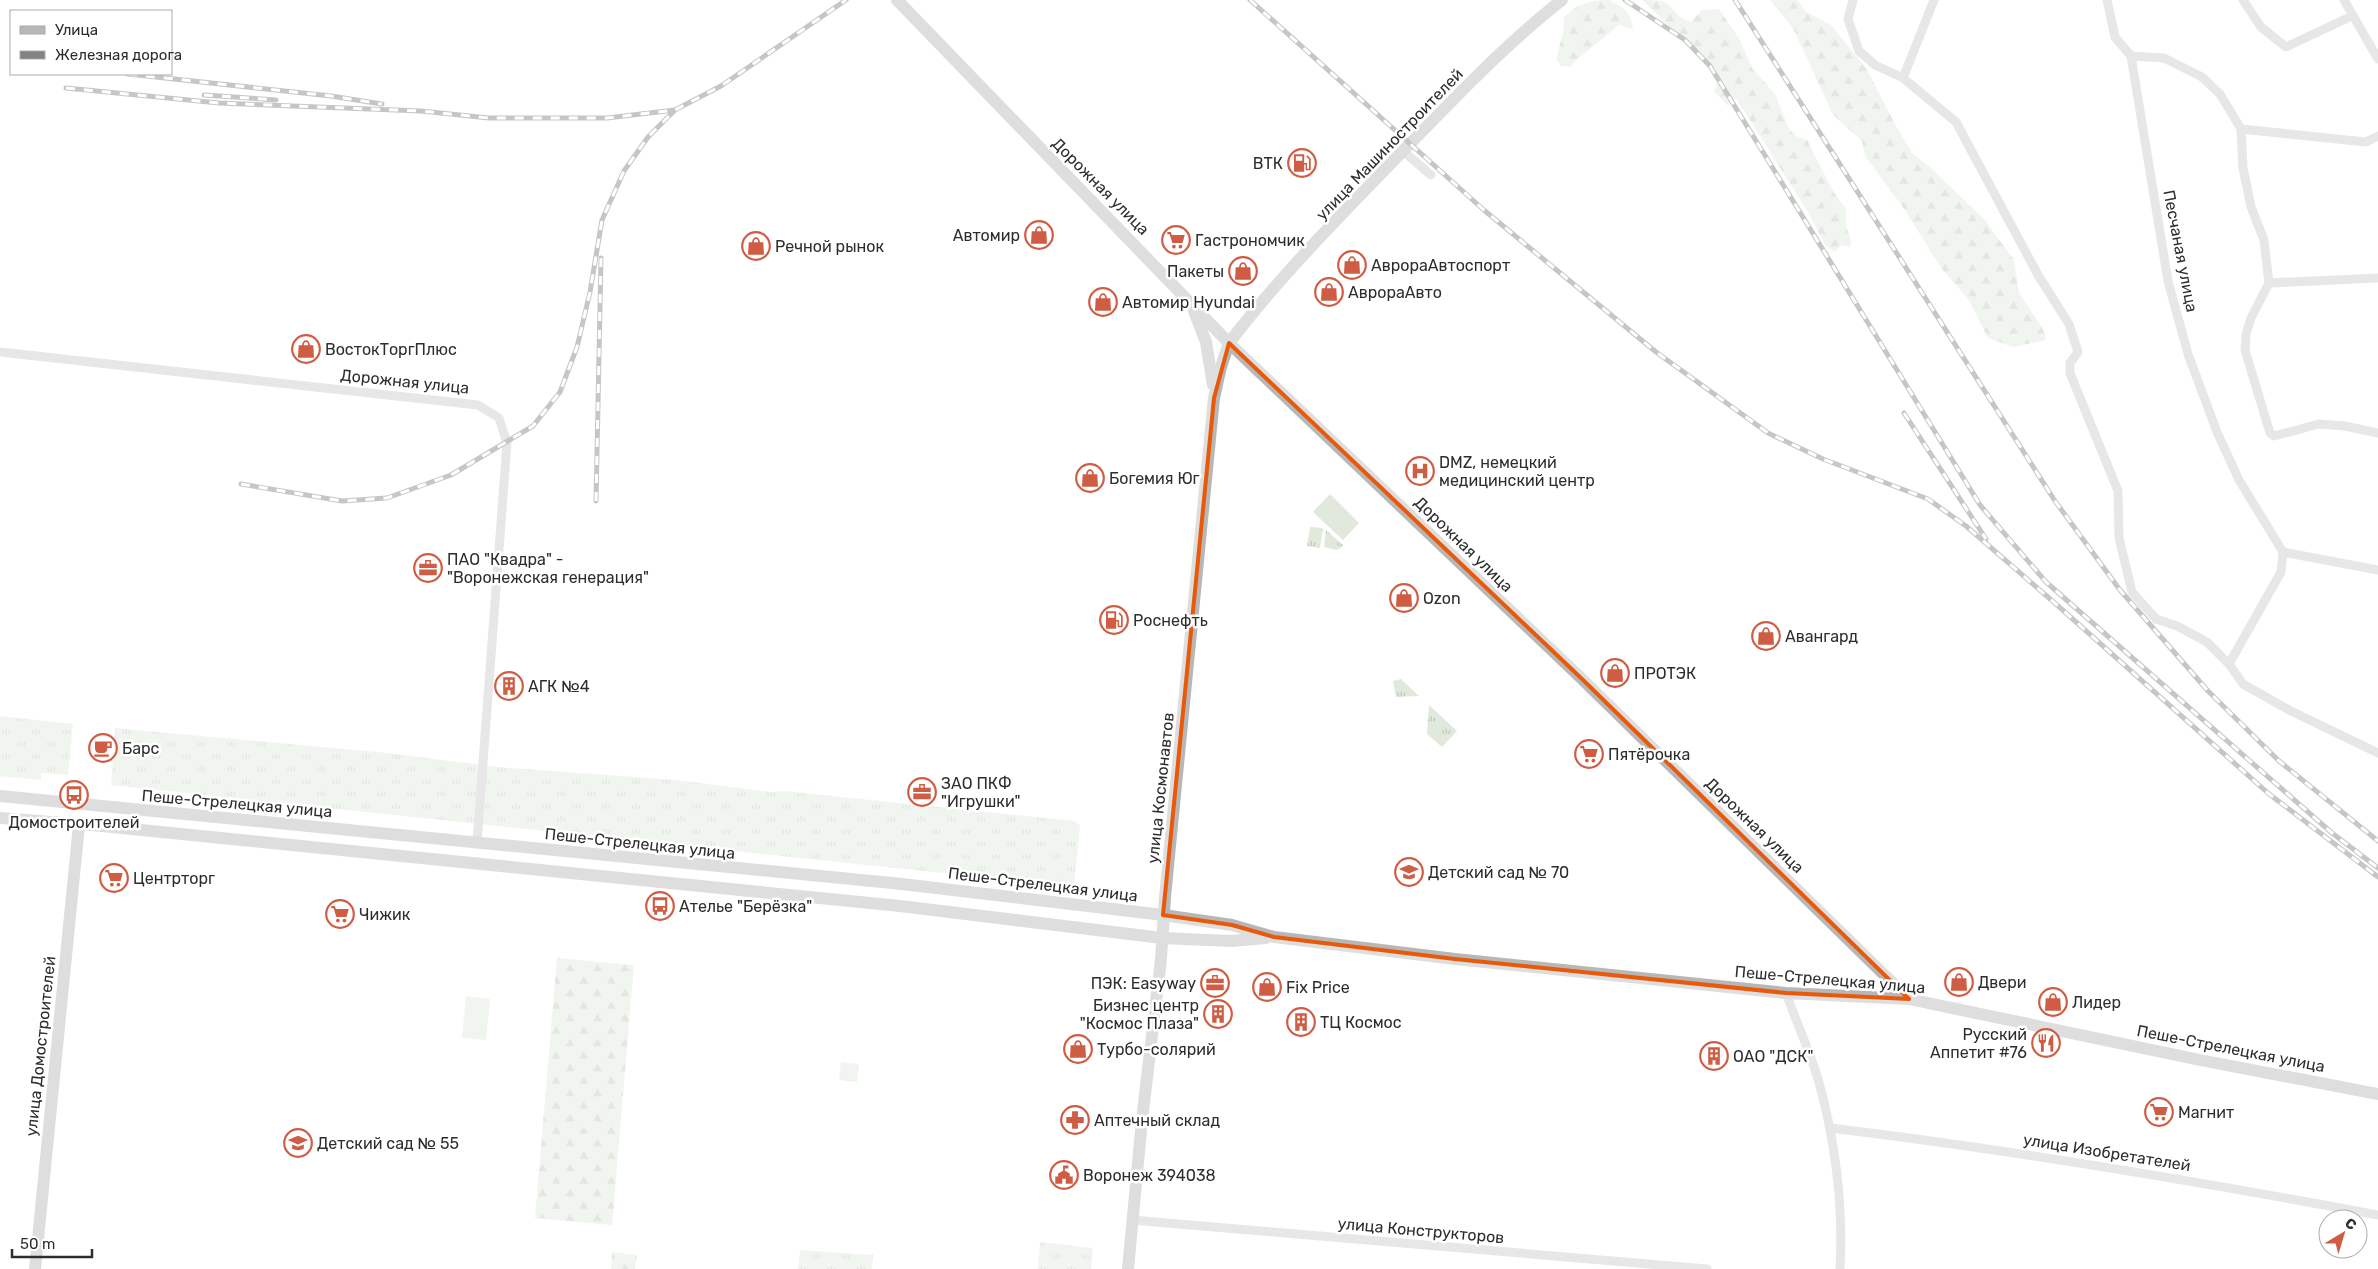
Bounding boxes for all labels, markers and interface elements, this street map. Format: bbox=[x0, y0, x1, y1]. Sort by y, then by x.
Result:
legend bbox=[10, 10, 172, 75]
text: Улица bbox=[55, 21, 98, 39]
text: Железная дорога bbox=[55, 46, 182, 64]
street label: улица Машиностроителей bbox=[1312, 65, 1467, 224]
street label: Дорожная улица bbox=[1048, 134, 1153, 239]
fuel station icon: ВТК bbox=[1287, 148, 1317, 178]
place label: ВТК bbox=[1253, 154, 1283, 173]
street label: Песчаная улица bbox=[2159, 188, 2202, 314]
shop icon: Автомир bbox=[1024, 220, 1054, 250]
supermarket icon: Гастрономчик bbox=[1161, 225, 1191, 255]
place label: Автомир bbox=[953, 226, 1020, 245]
shop icon: Речной рынок bbox=[741, 231, 771, 261]
place label: Гастрономчик bbox=[1195, 231, 1305, 250]
place label: Речной рынок bbox=[775, 237, 884, 256]
shop icon: АврораАвтоспорт bbox=[1337, 250, 1367, 280]
shop icon: Пакеты bbox=[1228, 256, 1258, 286]
place label: АврораАвтоспорт bbox=[1371, 256, 1510, 275]
place label: Пакеты bbox=[1167, 262, 1224, 281]
shop icon: АврораАвто bbox=[1314, 277, 1344, 307]
place label: АврораАвто bbox=[1348, 283, 1442, 302]
shop icon: Автомир Hyundai bbox=[1088, 287, 1118, 317]
place label: Автомир Hyundai bbox=[1122, 293, 1255, 312]
shop icon: ВостокТоргПлюс bbox=[291, 334, 321, 364]
place label: ВостокТоргПлюс bbox=[325, 340, 457, 359]
street label: Дорожная улица bbox=[340, 365, 470, 398]
place label: DMZ, немецкий медицинский центр bbox=[1439, 453, 1595, 490]
hospital icon: DMZ, немецкий медицинский центр bbox=[1405, 456, 1435, 486]
shop icon: Богемия Юг bbox=[1075, 463, 1105, 493]
place label: Богемия Юг bbox=[1109, 469, 1200, 488]
street label: Дорожная улица bbox=[1411, 493, 1517, 596]
place label: ПАО "Квадра" - "Воронежская генерация" bbox=[447, 550, 649, 587]
office icon: ПАО "Квадра" - "Воронежская генерация" bbox=[413, 553, 443, 583]
shop icon: Ozon bbox=[1389, 583, 1419, 613]
place label: Ozon bbox=[1423, 589, 1461, 608]
fuel station icon: Роснефть bbox=[1099, 605, 1129, 635]
place label: Роснефть bbox=[1133, 611, 1208, 630]
shop icon: Авангард bbox=[1751, 621, 1781, 651]
place label: Авангард bbox=[1785, 627, 1859, 646]
shop icon: ПРОТЭК bbox=[1600, 658, 1630, 688]
place label: ПРОТЭК bbox=[1634, 664, 1696, 683]
building icon: АГК №4 bbox=[494, 671, 524, 701]
place label: АГК №4 bbox=[528, 677, 590, 696]
street label: улица Космонавтов bbox=[1143, 712, 1178, 864]
cafe icon: Барс bbox=[88, 733, 118, 763]
place label: Барс bbox=[122, 739, 160, 758]
supermarket icon: Пятёрочка bbox=[1574, 739, 1604, 769]
place label: Пятёрочка bbox=[1608, 745, 1690, 764]
place label: ЗАО ПКФ "Игрушки" bbox=[941, 774, 1021, 811]
street label: Дорожная улица bbox=[1702, 774, 1808, 877]
office icon: ЗАО ПКФ "Игрушки" bbox=[907, 777, 937, 807]
bus stop icon: Домостроителей bbox=[59, 780, 89, 810]
street label: Пеше-Стрелецкая улица bbox=[141, 786, 333, 821]
place label: Домостроителей bbox=[8, 813, 140, 832]
street label: Пеше-Стрелецкая улица bbox=[544, 824, 736, 863]
school or university icon: Детский сад № 70 bbox=[1394, 857, 1424, 887]
supermarket icon: Центрторг bbox=[99, 863, 129, 893]
street label: Пеше-Стрелецкая улица bbox=[947, 863, 1139, 906]
place label: Детский сад № 70 bbox=[1428, 863, 1569, 882]
place label: Центрторг bbox=[133, 869, 215, 888]
bus stop icon: Ателье "Берёзка" bbox=[645, 891, 675, 921]
place label: Ателье "Берёзка" bbox=[679, 897, 812, 916]
supermarket icon: Чижик bbox=[325, 899, 355, 929]
place label: Чижик bbox=[359, 905, 411, 924]
street label: улица Домостроителей bbox=[22, 955, 59, 1137]
street label: Пеше-Стрелецкая улица bbox=[1734, 962, 1926, 997]
shop icon: Двери bbox=[1944, 967, 1974, 997]
office icon: ПЭК: Easyway bbox=[1200, 968, 1230, 998]
shop icon: Fix Price bbox=[1252, 972, 1282, 1002]
place label: Двери bbox=[1978, 973, 2027, 992]
place label: ПЭК: Easyway bbox=[1091, 974, 1196, 993]
place label: Fix Price bbox=[1286, 978, 1350, 997]
shop icon: Лидер bbox=[2038, 987, 2068, 1017]
place label: Лидер bbox=[2072, 993, 2121, 1012]
place label: Бизнес центр "Космос Плаза" bbox=[1080, 996, 1199, 1033]
building icon: Бизнес центр "Космос Плаза" bbox=[1203, 999, 1233, 1029]
building icon: ТЦ Космос bbox=[1286, 1007, 1316, 1037]
place label: ТЦ Космос bbox=[1320, 1013, 1402, 1032]
street label: Пеше-Стрелецкая улица bbox=[2135, 1021, 2327, 1076]
place label: Русский Аппетит #76 bbox=[1930, 1025, 2027, 1062]
restaurant icon: Русский Аппетит #76 bbox=[2031, 1028, 2061, 1058]
shop icon: Турбо-солярий bbox=[1063, 1034, 1093, 1064]
place label: Турбо-солярий bbox=[1097, 1040, 1216, 1059]
building icon: ОАО "ДСК" bbox=[1699, 1041, 1729, 1071]
place label: ОАО "ДСК" bbox=[1733, 1047, 1814, 1066]
supermarket icon: Магнит bbox=[2144, 1097, 2174, 1127]
place label: Магнит bbox=[2178, 1103, 2234, 1122]
pharmacy icon: Аптечный склад bbox=[1060, 1105, 1090, 1135]
place label: Аптечный склад bbox=[1094, 1111, 1220, 1130]
school or university icon: Детский сад № 55 bbox=[283, 1128, 313, 1158]
street label: улица Изобретателей bbox=[2022, 1130, 2192, 1175]
place label: Детский сад № 55 bbox=[317, 1134, 459, 1153]
public building icon: Воронеж 394038 bbox=[1049, 1160, 1079, 1190]
place label: Воронеж 394038 bbox=[1083, 1166, 1216, 1185]
north arrow bbox=[2318, 1209, 2368, 1259]
street label: улица Конструкторов bbox=[1337, 1214, 1505, 1247]
text: С bbox=[2342, 1214, 2360, 1234]
scale bar bbox=[12, 1226, 92, 1258]
text: 50 m bbox=[20, 1235, 55, 1253]

